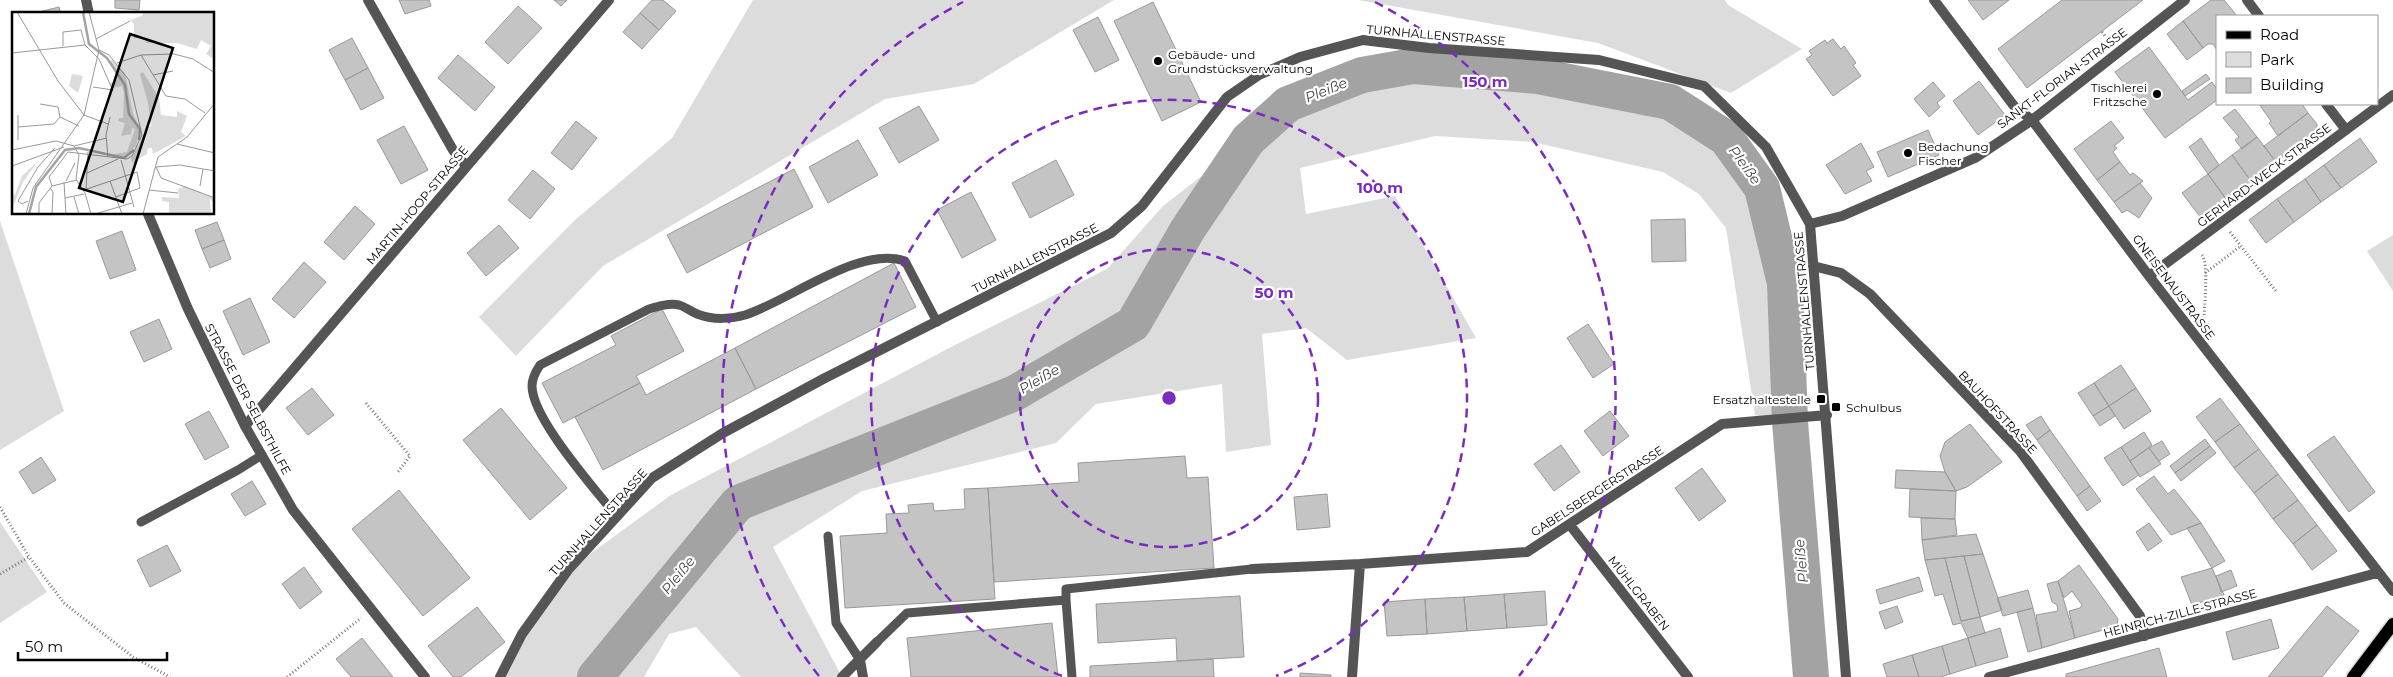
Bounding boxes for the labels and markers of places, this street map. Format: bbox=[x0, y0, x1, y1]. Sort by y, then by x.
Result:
place label: Gebäude- und Grundstücksverwaltung bbox=[1168, 47, 1313, 76]
marker: Gebäude- und Grundstücksverwaltung bbox=[1152, 55, 1164, 67]
place label: Tischlerei Fritzsche bbox=[2091, 80, 2147, 109]
marker: Tischlerei Fritzsche bbox=[2151, 88, 2163, 100]
place label: Bedachung Fischer bbox=[1918, 139, 1989, 168]
marker: Bedachung Fischer bbox=[1902, 147, 1914, 159]
centre of rings bbox=[1160, 389, 1178, 407]
place label: Ersatzhaltestelle bbox=[1713, 392, 1811, 407]
marker: Ersatzhaltestelle bbox=[1815, 393, 1827, 405]
place label: Schulbus bbox=[1846, 400, 1902, 415]
marker: Schulbus bbox=[1830, 401, 1842, 413]

